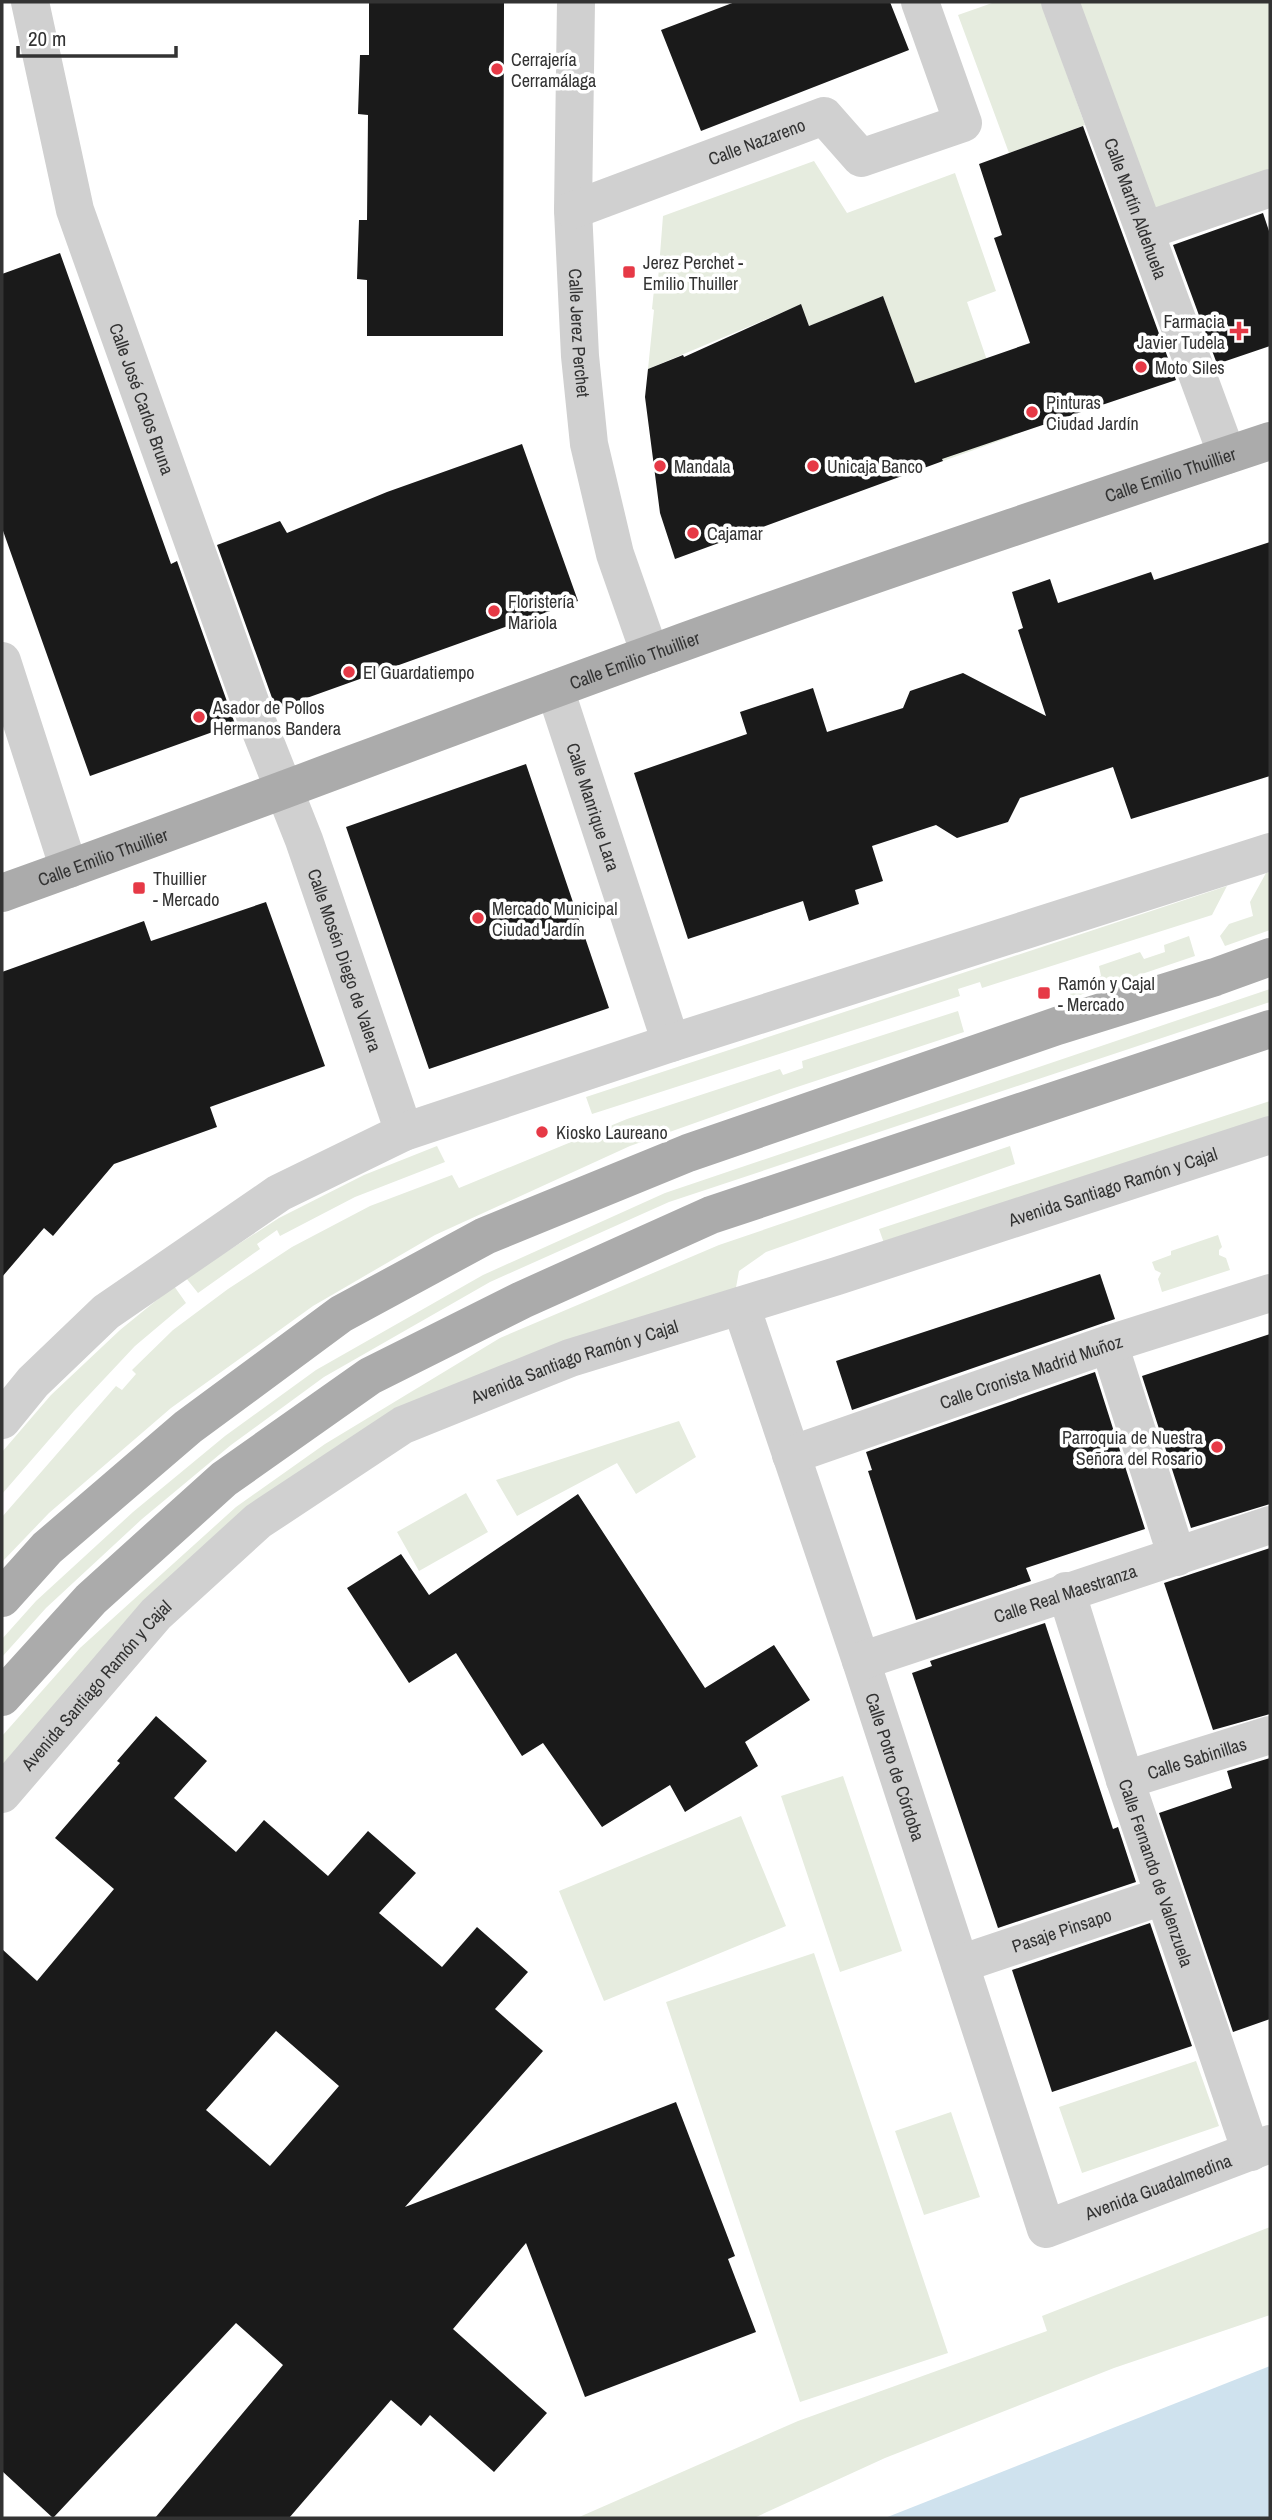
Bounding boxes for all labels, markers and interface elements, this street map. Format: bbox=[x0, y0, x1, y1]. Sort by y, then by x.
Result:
scale bar bbox=[18, 14, 175, 58]
text: 20 m bbox=[28, 24, 66, 53]
place label: Cerrajería Cerramálaga bbox=[511, 47, 596, 93]
marker: Cerrajería Cerramálaga bbox=[489, 61, 505, 77]
street label: Calle Nazareno bbox=[704, 112, 809, 171]
street label: Calle Martín Aldehuela bbox=[1099, 134, 1174, 282]
place label: Jerez Perchet - Emilio Thuiller bbox=[643, 250, 743, 296]
marker: Jerez Perchet - Emilio Thuiller bbox=[621, 264, 637, 280]
street label: Calle Jerez Perchet bbox=[563, 268, 597, 398]
place label: Farmacia Javier Tudela bbox=[1137, 309, 1225, 355]
street label: Calle José Carlos Bruna bbox=[104, 319, 181, 478]
marker: Farmacia Javier Tudela bbox=[1231, 323, 1247, 339]
place label: Moto Siles bbox=[1155, 355, 1225, 380]
marker: Moto Siles bbox=[1133, 359, 1149, 375]
place label: Pinturas Ciudad Jardín bbox=[1046, 390, 1139, 436]
marker: Pinturas Ciudad Jardín bbox=[1024, 404, 1040, 420]
street label: Calle Emilio Thuillier bbox=[1101, 441, 1239, 508]
place label: Mandala bbox=[674, 454, 731, 479]
place label: Unicaja Banco bbox=[827, 454, 923, 479]
marker: Mandala bbox=[652, 458, 668, 474]
marker: Unicaja Banco bbox=[805, 458, 821, 474]
place label: Cajamar bbox=[707, 521, 763, 546]
marker: Cajamar bbox=[685, 525, 701, 541]
place label: Floristería Mariola bbox=[508, 589, 574, 635]
marker: Floristería Mariola bbox=[486, 603, 502, 619]
street label: Calle Emilio Thuillier bbox=[566, 625, 703, 695]
place label: El Guardatiempo bbox=[363, 660, 475, 685]
marker: El Guardatiempo bbox=[341, 664, 357, 680]
place label: Asador de Pollos Hermanos Bandera bbox=[212, 695, 341, 741]
marker: Asador de Pollos Hermanos Bandera bbox=[191, 709, 207, 725]
street label: Calle Manrique Lara bbox=[561, 739, 626, 874]
street label: Calle Emilio Thuillier bbox=[34, 821, 171, 892]
street label: Calle Mosén Diego de Valera bbox=[302, 865, 388, 1055]
place label: Thuillier - Mercado bbox=[153, 866, 219, 912]
marker: Thuillier - Mercado bbox=[131, 880, 147, 896]
place label: Mercado Municipal Ciudad Jardín bbox=[492, 896, 618, 942]
marker: Mercado Municipal Ciudad Jardín bbox=[470, 910, 486, 926]
place label: Ramón y Cajal - Mercado bbox=[1058, 971, 1155, 1017]
marker: Ramón y Cajal - Mercado bbox=[1036, 985, 1052, 1001]
place label: Kiosko Laureano bbox=[556, 1120, 668, 1145]
marker: Kiosko Laureano bbox=[534, 1124, 550, 1140]
street label: Avenida Santiago Ramón y Cajal bbox=[1004, 1141, 1220, 1232]
street label: Avenida Santiago Ramón y Cajal bbox=[466, 1313, 681, 1409]
street label: Calle Cronista Madrid Muñoz bbox=[936, 1328, 1125, 1415]
place label: Parroquia de Nuestra Señora del Rosario bbox=[1062, 1425, 1203, 1471]
marker: Parroquia de Nuestra Señora del Rosario bbox=[1209, 1439, 1225, 1455]
street label: Calle Real Maestranza bbox=[990, 1558, 1140, 1629]
street label: Avenida Santiago Ramón y Cajal bbox=[15, 1594, 176, 1776]
street label: Calle Potro de Córdoba bbox=[860, 1690, 931, 1844]
street label: Calle Sabinillas bbox=[1144, 1731, 1249, 1785]
street label: Calle Fernando de Valenzuela bbox=[1113, 1776, 1200, 1970]
street label: Pasaje Pinsapo bbox=[1008, 1902, 1115, 1958]
street label: Avenida Guadalmedina bbox=[1080, 2147, 1235, 2226]

